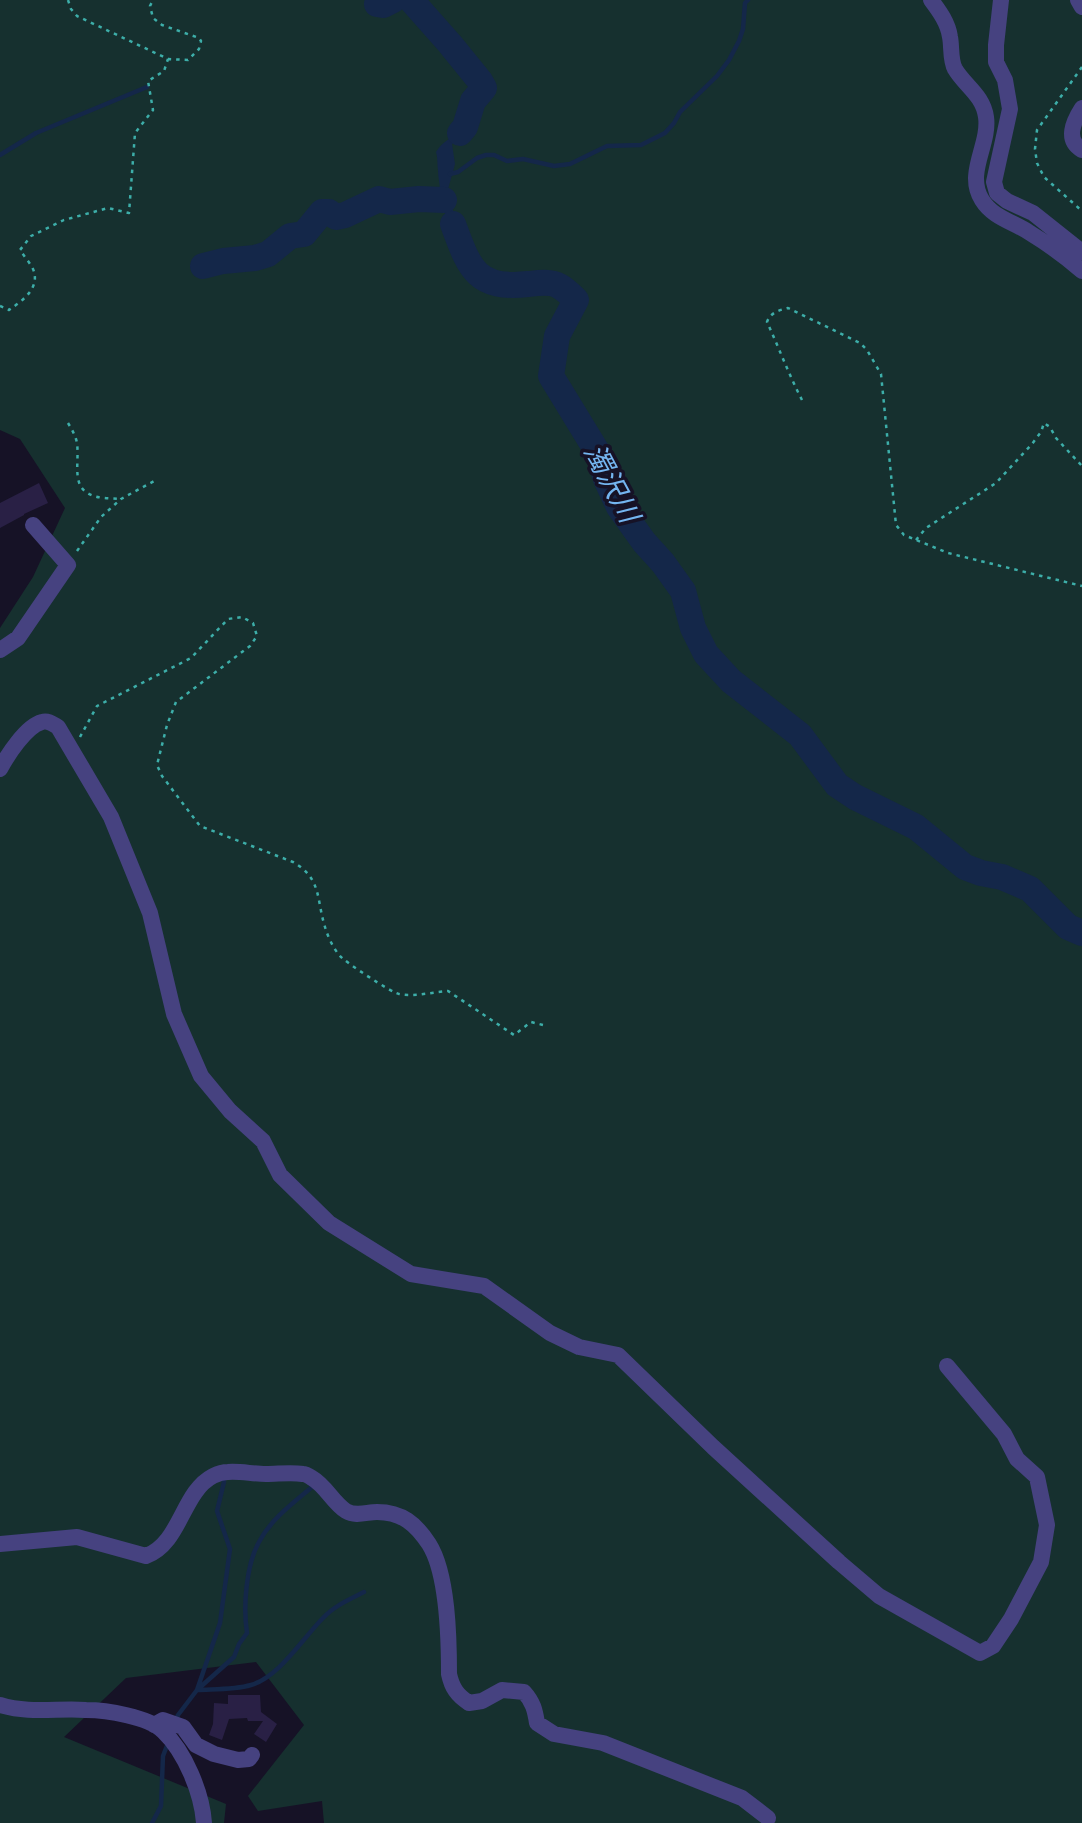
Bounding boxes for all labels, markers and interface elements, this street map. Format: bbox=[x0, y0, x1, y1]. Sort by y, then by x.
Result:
water label: 濁沢川 bbox=[577, 438, 648, 531]

